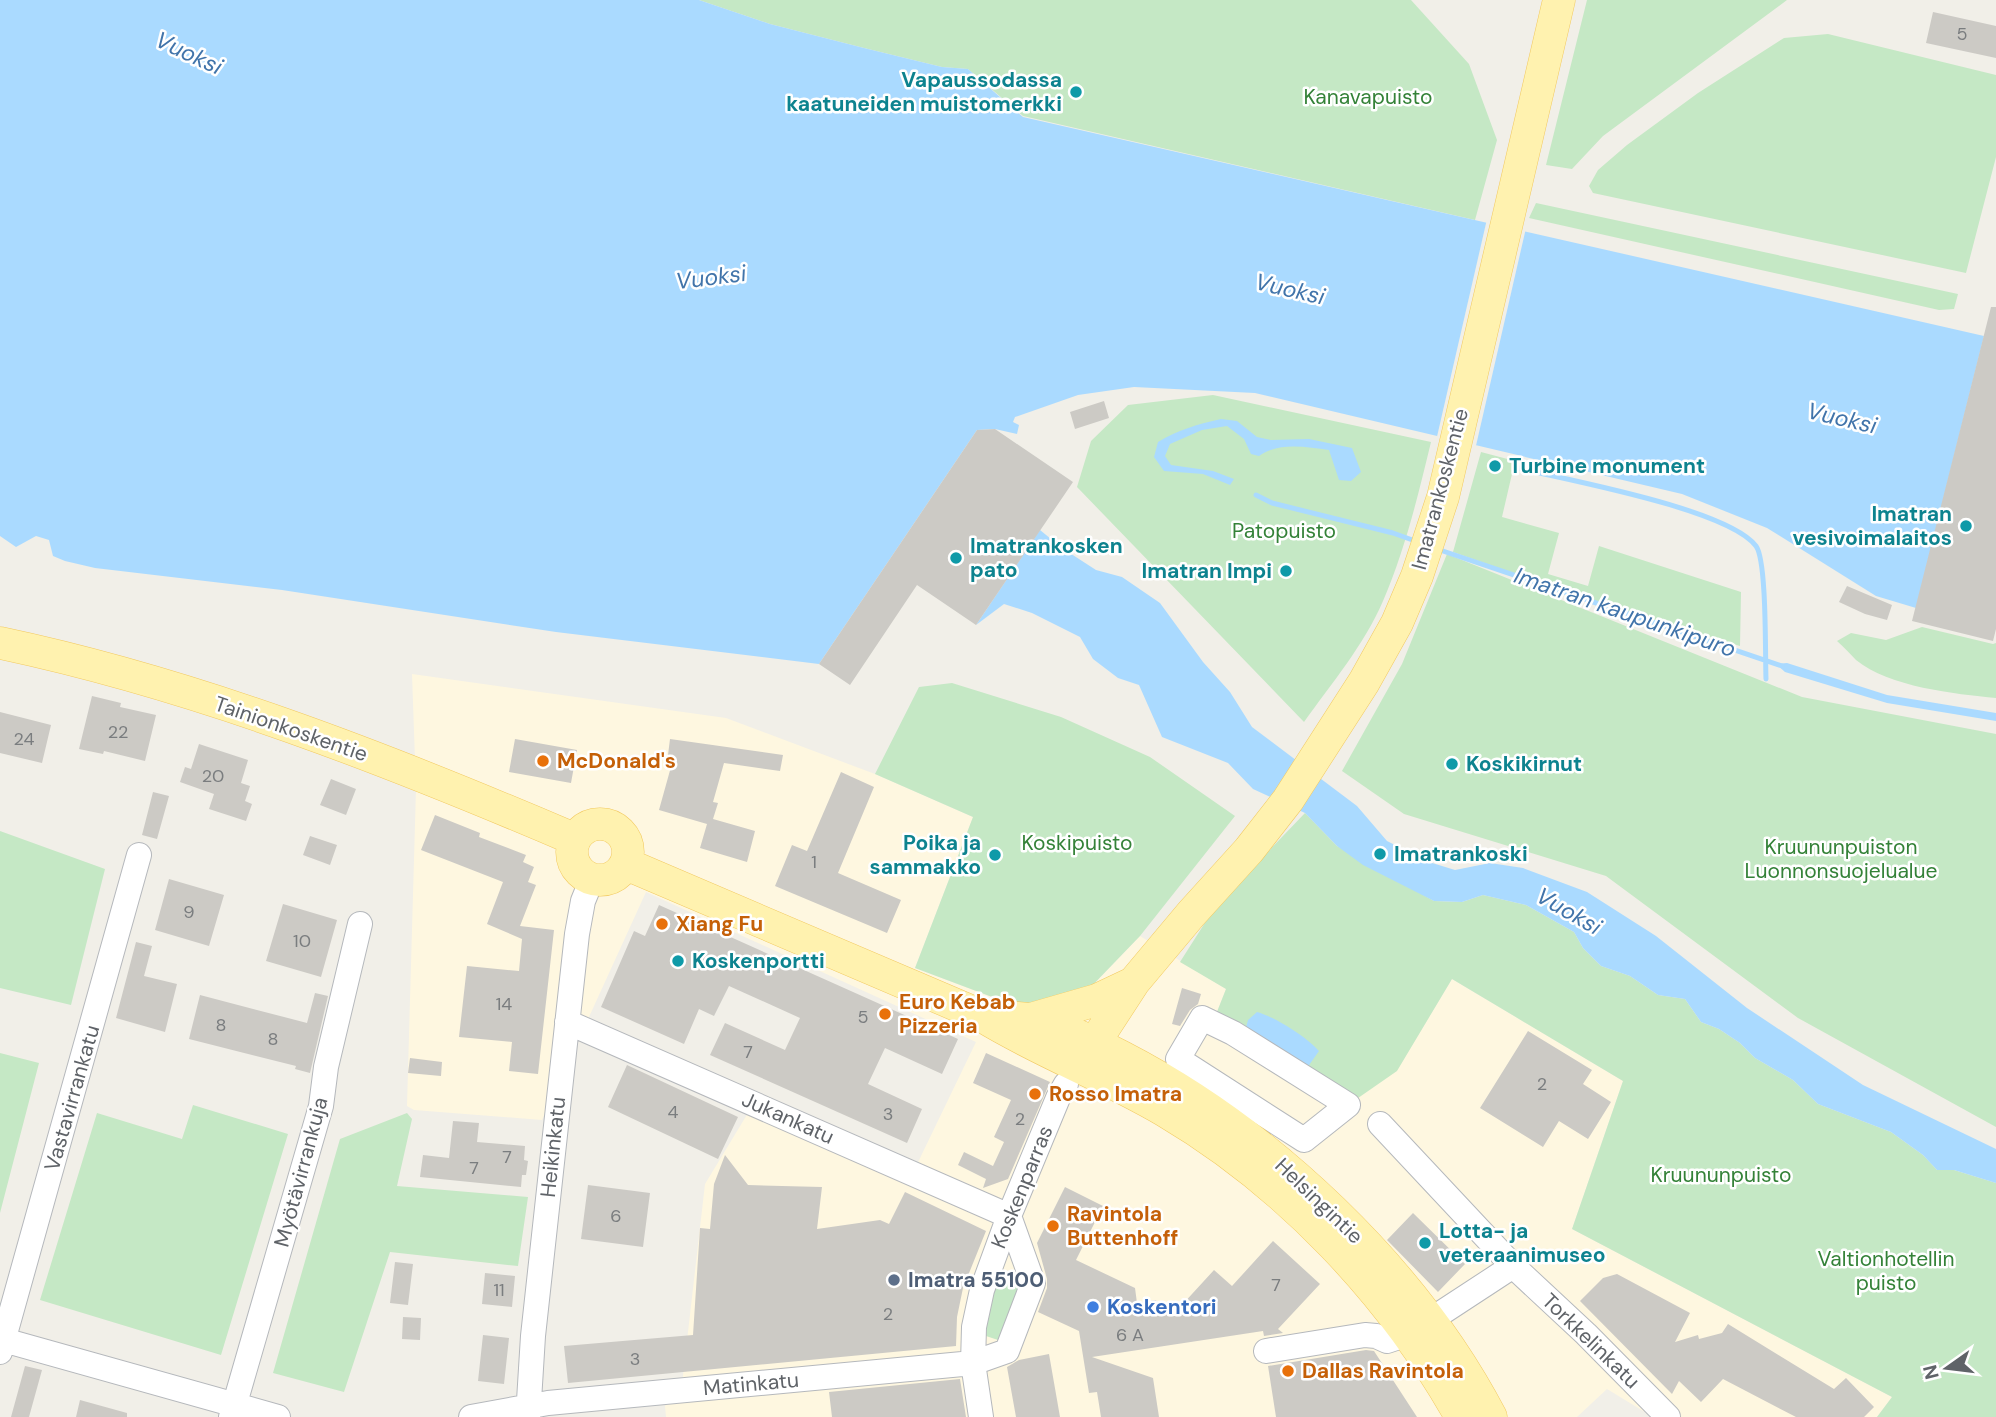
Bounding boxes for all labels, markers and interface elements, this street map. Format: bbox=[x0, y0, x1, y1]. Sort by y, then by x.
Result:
house number: 5 bbox=[1957, 22, 1967, 46]
water label: Vuoksi bbox=[151, 24, 228, 82]
place label: Vapaussodassa kaatuneiden muistomerkki bbox=[786, 66, 1062, 118]
park label: Kanavapuisto bbox=[1304, 83, 1432, 111]
marker: Vapaussodassa kaatuneiden muistomerkki bbox=[1068, 84, 1084, 100]
water label: Vuoksi bbox=[674, 258, 748, 296]
water label: Vuoksi bbox=[1252, 266, 1328, 312]
water label: Vuoksi bbox=[1804, 395, 1880, 441]
street label: Imatrankoskentie bbox=[1405, 405, 1475, 573]
place label: Turbine monument bbox=[1509, 452, 1705, 480]
marker: Turbine monument bbox=[1487, 458, 1503, 474]
place label: Imatran vesivoimalaitos bbox=[1793, 500, 1952, 552]
park label: Patopuisto bbox=[1232, 517, 1336, 545]
marker: Imatran vesivoimalaitos bbox=[1958, 518, 1974, 534]
place label: Imatrankosken pato bbox=[970, 532, 1123, 584]
marker: Imatrankosken pato bbox=[948, 550, 964, 566]
place label: Imatran Impi bbox=[1141, 557, 1272, 585]
water label: Imatran kaupunkipuro bbox=[1510, 560, 1740, 664]
marker: Imatran Impi bbox=[1278, 563, 1294, 579]
street label: Tainionkoskentie bbox=[211, 690, 371, 768]
house number: 22 bbox=[108, 720, 128, 744]
house number: 24 bbox=[14, 727, 35, 751]
place label: McDonald's bbox=[557, 747, 676, 775]
place label: Koskikirnut bbox=[1466, 750, 1582, 778]
marker: McDonald's bbox=[535, 753, 551, 769]
marker: Koskikirnut bbox=[1444, 756, 1460, 772]
house number: 20 bbox=[202, 764, 224, 788]
place label: Poika ja sammakko bbox=[869, 829, 981, 881]
park label: Koskipuisto bbox=[1022, 829, 1132, 857]
park label: Kruununpuiston Luonnonsuojelualue bbox=[1744, 833, 1938, 885]
place label: Imatrankoski bbox=[1394, 840, 1528, 868]
marker: Imatrankoski bbox=[1372, 846, 1388, 862]
marker: Poika ja sammakko bbox=[987, 847, 1003, 863]
house number: 1 bbox=[811, 850, 817, 874]
water label: Vuoksi bbox=[1531, 880, 1608, 942]
house number: 9 bbox=[183, 900, 195, 924]
place label: Xiang Fu bbox=[676, 910, 763, 938]
marker: Xiang Fu bbox=[654, 916, 670, 932]
house number: 10 bbox=[293, 929, 311, 953]
place label: Koskenportti bbox=[692, 947, 825, 975]
marker: Koskenportti bbox=[670, 953, 686, 969]
place label: Euro Kebab Pizzeria bbox=[899, 988, 1016, 1040]
house number: 14 bbox=[496, 992, 512, 1016]
house number: 5 bbox=[858, 1005, 868, 1029]
marker: Euro Kebab Pizzeria bbox=[877, 1006, 893, 1022]
house number: 8 bbox=[216, 1013, 226, 1037]
street label: Vastavirrankatu bbox=[38, 1022, 106, 1174]
house number: 8 bbox=[268, 1027, 278, 1051]
house number: 7 bbox=[743, 1040, 753, 1064]
house number: 2 bbox=[1537, 1072, 1547, 1096]
place label: Rosso Imatra bbox=[1049, 1080, 1182, 1108]
street label: Jukankatu bbox=[737, 1085, 839, 1151]
marker: Rosso Imatra bbox=[1027, 1086, 1043, 1102]
street label: Myötävirrankuja bbox=[268, 1094, 334, 1250]
street label: Heikinkatu bbox=[534, 1095, 572, 1199]
house number: 4 bbox=[668, 1100, 679, 1124]
house number: 3 bbox=[883, 1102, 893, 1126]
house number: 2 bbox=[1015, 1107, 1025, 1131]
street label: Koskenparras bbox=[985, 1121, 1059, 1253]
house number: 7 bbox=[502, 1145, 512, 1169]
street label: Helsingintie bbox=[1269, 1152, 1369, 1250]
house number: 7 bbox=[469, 1156, 479, 1180]
park label: Kruununpuisto bbox=[1651, 1161, 1791, 1189]
place label: Ravintola Buttenhoff bbox=[1067, 1200, 1178, 1252]
house number: 6 bbox=[610, 1204, 622, 1228]
place label: Lotta- ja veteraanimuseo bbox=[1439, 1217, 1606, 1269]
marker: Ravintola Buttenhoff bbox=[1045, 1218, 1061, 1234]
marker: Lotta- ja veteraanimuseo bbox=[1417, 1235, 1433, 1251]
park label: Valtionhotellin puisto bbox=[1817, 1245, 1955, 1297]
place label: Imatra 55100 bbox=[908, 1266, 1044, 1294]
marker: Imatra 55100 bbox=[886, 1272, 902, 1288]
house number: 7 bbox=[1271, 1273, 1281, 1297]
house number: 11 bbox=[493, 1278, 505, 1302]
street label: Torkkelinkatu bbox=[1536, 1287, 1646, 1395]
place label: Koskentori bbox=[1107, 1293, 1217, 1321]
marker: Koskentori bbox=[1085, 1299, 1101, 1315]
house number: 2 bbox=[883, 1302, 893, 1326]
house number: 6 A bbox=[1116, 1323, 1144, 1347]
north arrow bbox=[1912, 1333, 1982, 1403]
house number: 3 bbox=[630, 1347, 640, 1371]
place label: Dallas Ravintola bbox=[1302, 1357, 1464, 1385]
text: N bbox=[1917, 1362, 1945, 1382]
marker: Dallas Ravintola bbox=[1280, 1363, 1296, 1379]
street label: Matinkatu bbox=[702, 1366, 800, 1402]

